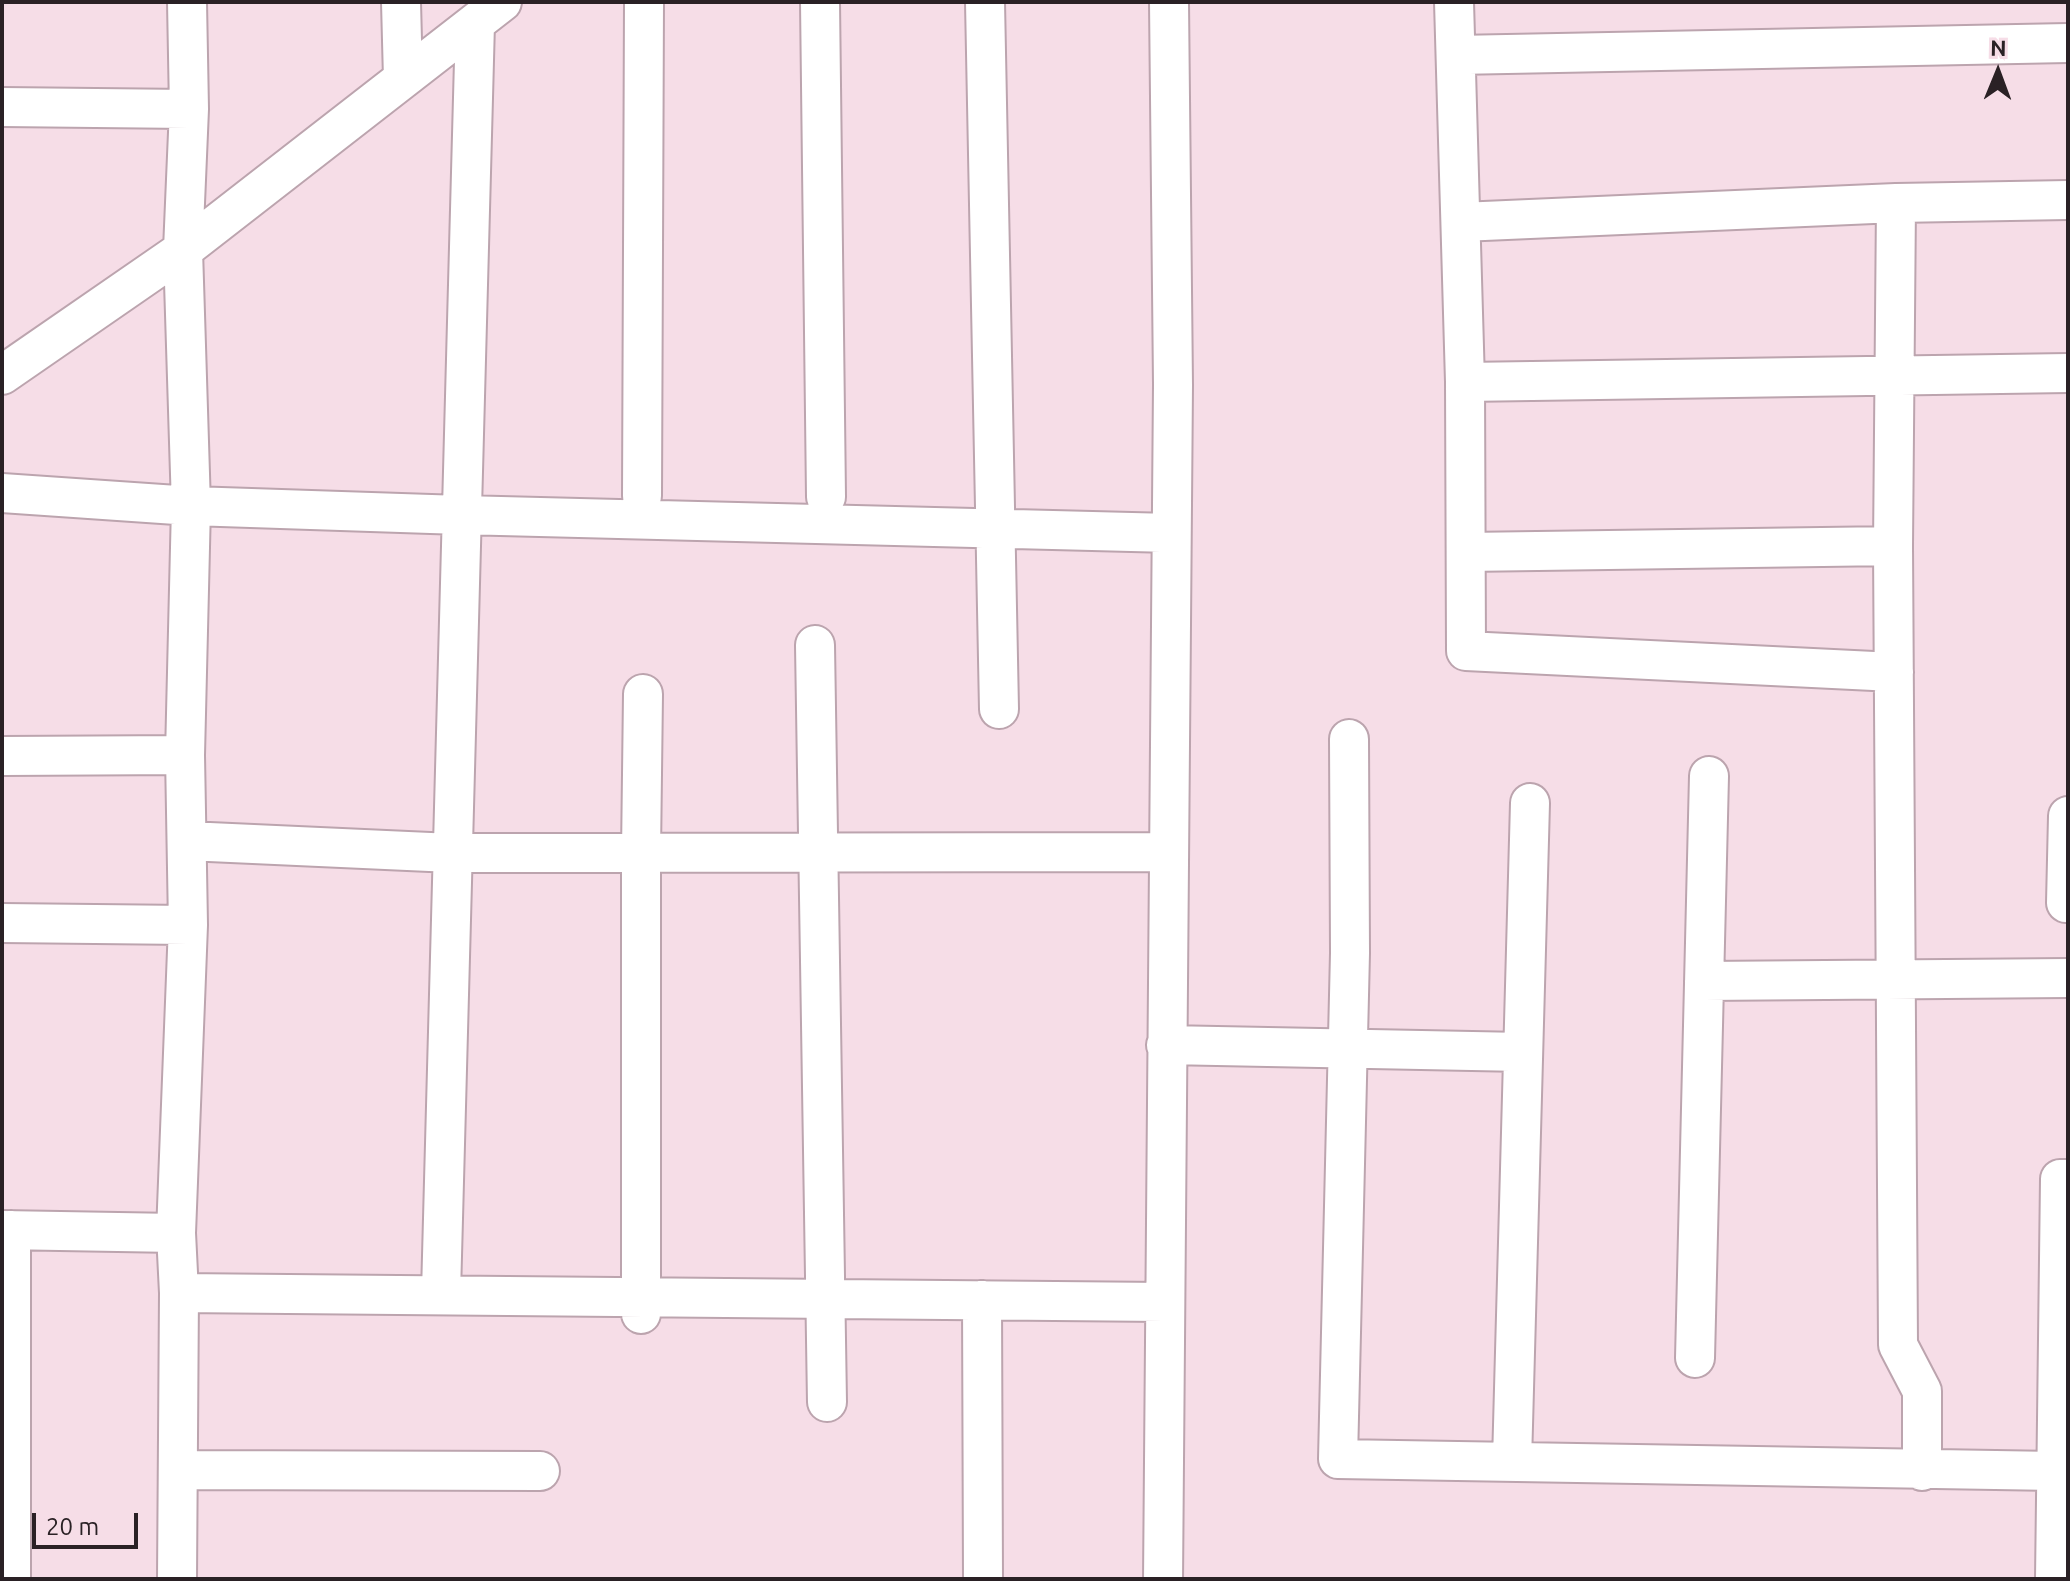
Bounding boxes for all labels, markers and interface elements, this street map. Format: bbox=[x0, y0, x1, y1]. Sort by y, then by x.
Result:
north arrow bbox=[1958, 32, 2038, 112]
text: N bbox=[1990, 35, 2007, 60]
scale bar bbox=[36, 1497, 142, 1547]
text: 20 m bbox=[46, 1513, 99, 1540]

